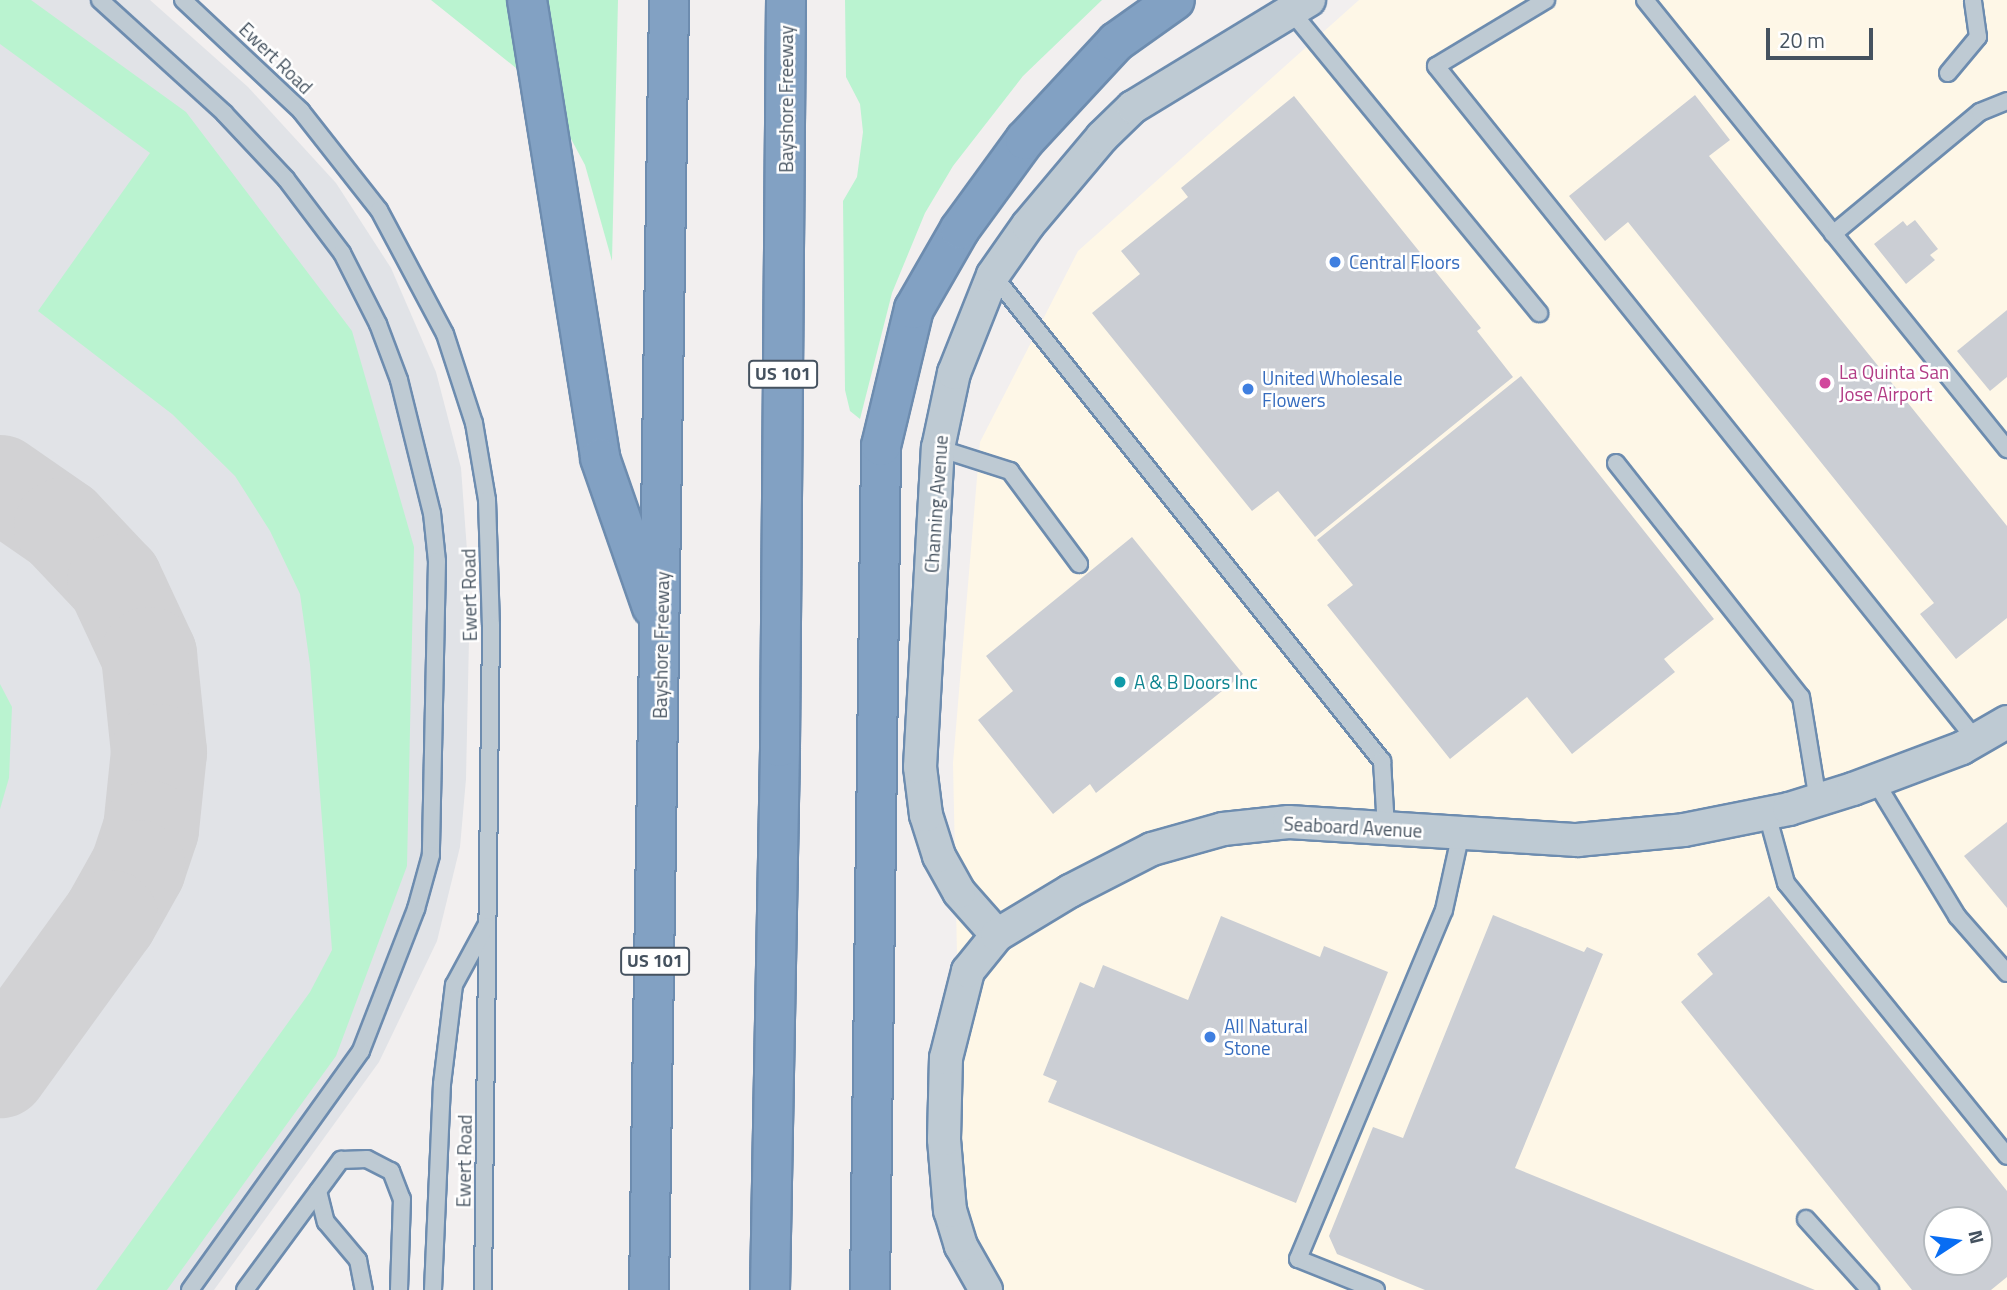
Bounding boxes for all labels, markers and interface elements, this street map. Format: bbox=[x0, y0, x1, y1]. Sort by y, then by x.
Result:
scale bar bbox=[1769, 14, 1876, 58]
street label: Ewert Road bbox=[235, 18, 317, 98]
text: 20 m bbox=[1779, 24, 1825, 56]
street label: Bayshore Freeway bbox=[775, 25, 797, 173]
place label: Central Floors bbox=[1349, 251, 1460, 273]
marker: Central Floors bbox=[1327, 254, 1343, 270]
road number: US 101 bbox=[748, 360, 818, 388]
place label: La Quinta San Jose Airport bbox=[1839, 361, 1949, 405]
place label: United Wholesale Flowers bbox=[1262, 367, 1402, 411]
marker: La Quinta San Jose Airport bbox=[1817, 375, 1833, 391]
marker: United Wholesale Flowers bbox=[1240, 381, 1256, 397]
street label: Channing Avenue bbox=[920, 434, 952, 574]
street label: Ewert Road bbox=[457, 548, 481, 642]
street label: Bayshore Freeway bbox=[648, 571, 674, 719]
place label: A & B Doors Inc bbox=[1134, 671, 1258, 693]
marker: A & B Doors Inc bbox=[1112, 674, 1128, 690]
street label: Seaboard Avenue bbox=[1283, 812, 1423, 842]
road number: US 101 bbox=[620, 946, 690, 976]
place label: All Natural Stone bbox=[1224, 1015, 1308, 1059]
marker: All Natural Stone bbox=[1202, 1029, 1218, 1045]
street label: Ewert Road bbox=[452, 1114, 476, 1208]
north arrow bbox=[1923, 1206, 1993, 1276]
text: N bbox=[1961, 1227, 1993, 1246]

